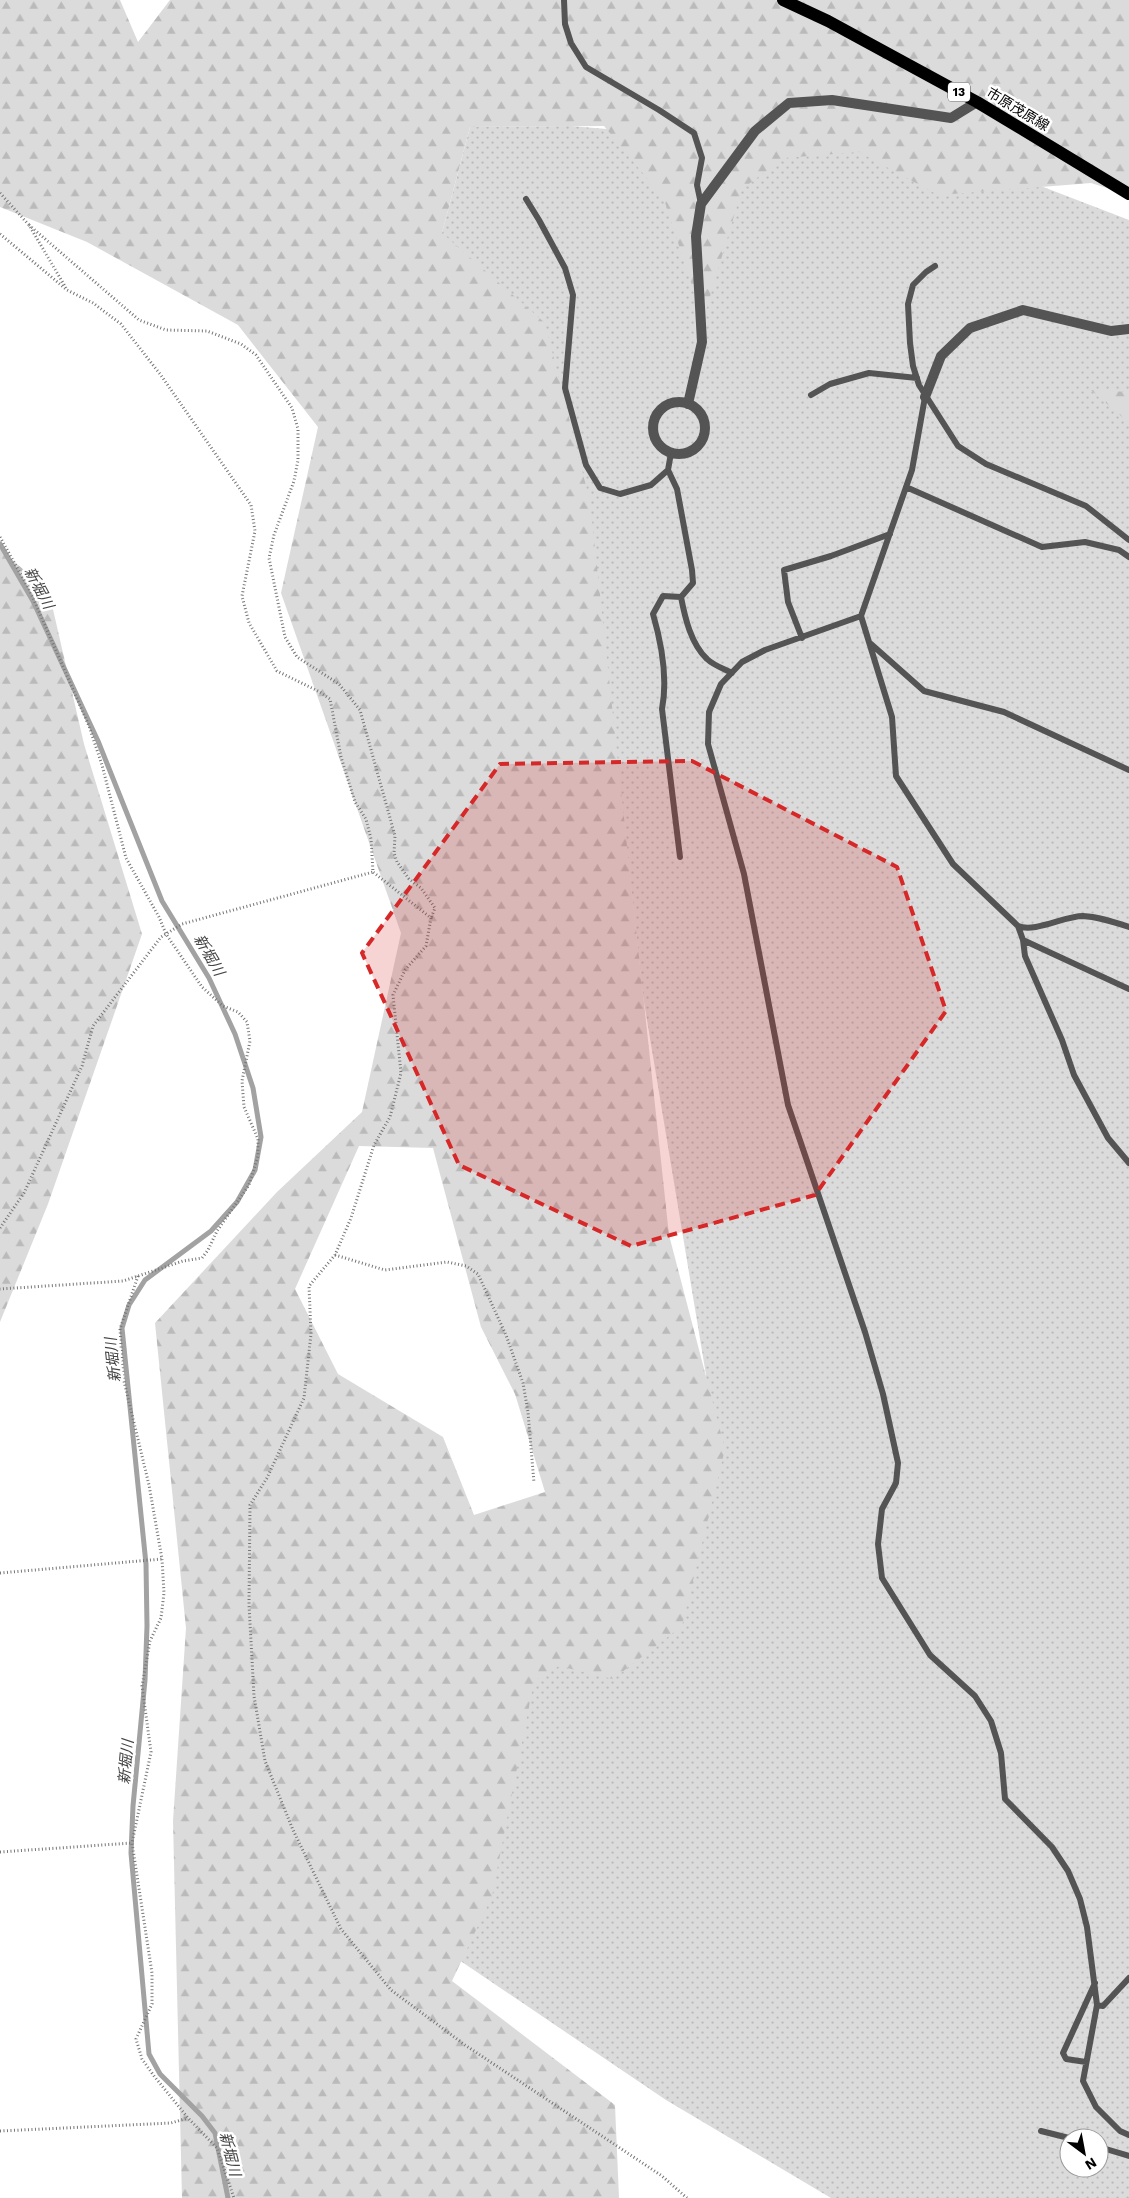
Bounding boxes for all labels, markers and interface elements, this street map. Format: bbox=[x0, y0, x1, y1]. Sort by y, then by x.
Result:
road number: 13 bbox=[948, 82, 970, 101]
street label: 市原茂原線 bbox=[984, 84, 1052, 134]
water label: 新堀川 bbox=[20, 564, 58, 614]
water label: 新堀川 bbox=[190, 931, 229, 981]
water label: 新堀川 bbox=[101, 1335, 124, 1383]
water label: 新堀川 bbox=[115, 1737, 137, 1785]
north arrow bbox=[1059, 2128, 1109, 2178]
water label: 新堀川 bbox=[216, 2130, 245, 2180]
text: N bbox=[1082, 2154, 1100, 2174]

